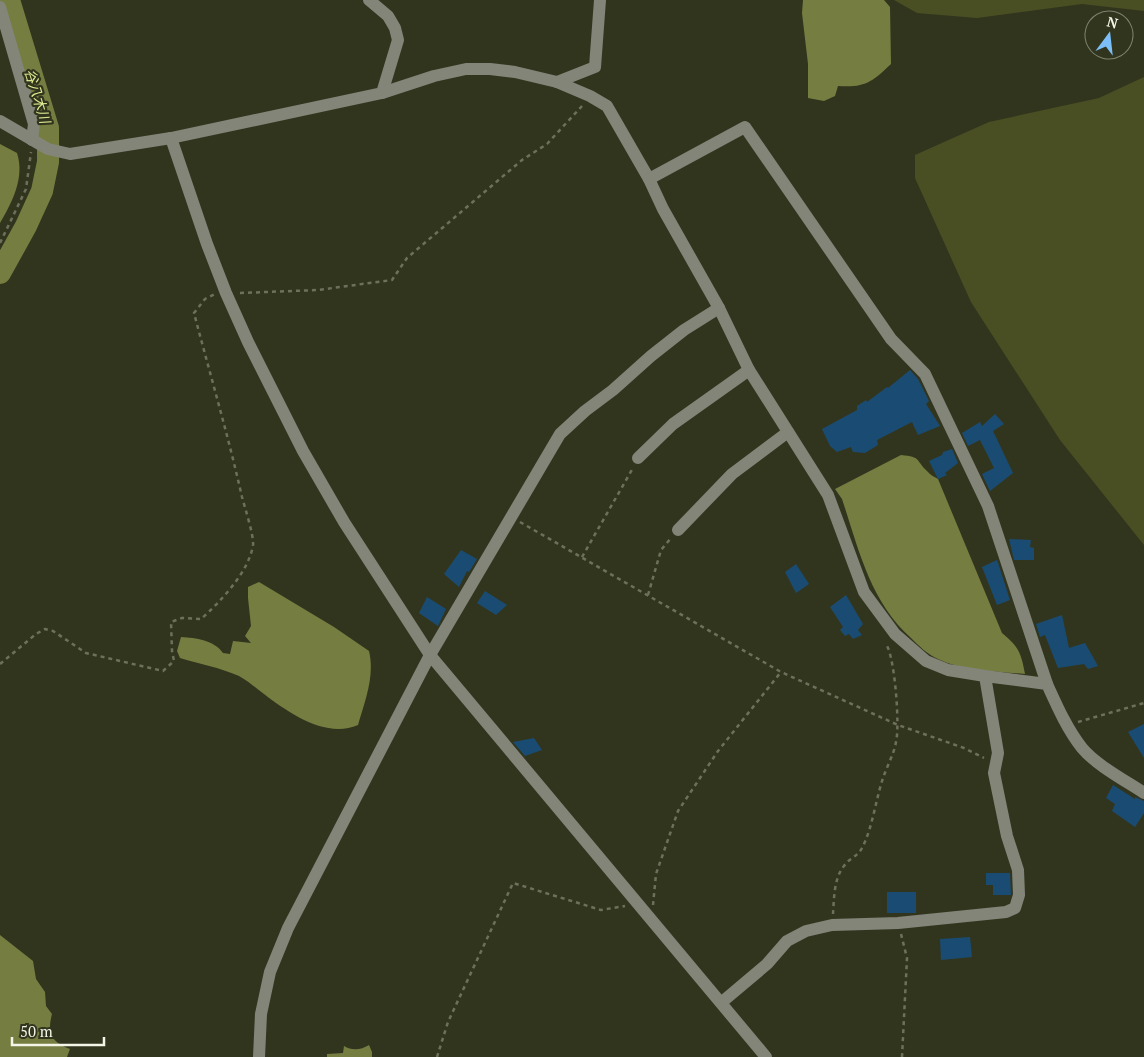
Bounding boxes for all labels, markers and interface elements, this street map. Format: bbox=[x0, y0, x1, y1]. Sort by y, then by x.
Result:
north arrow bbox=[1084, 10, 1134, 60]
text: N bbox=[1105, 11, 1120, 33]
water label: 谷八木川 bbox=[21, 66, 56, 127]
scale bar bbox=[12, 1014, 105, 1046]
text: 50 m bbox=[20, 1021, 53, 1041]

